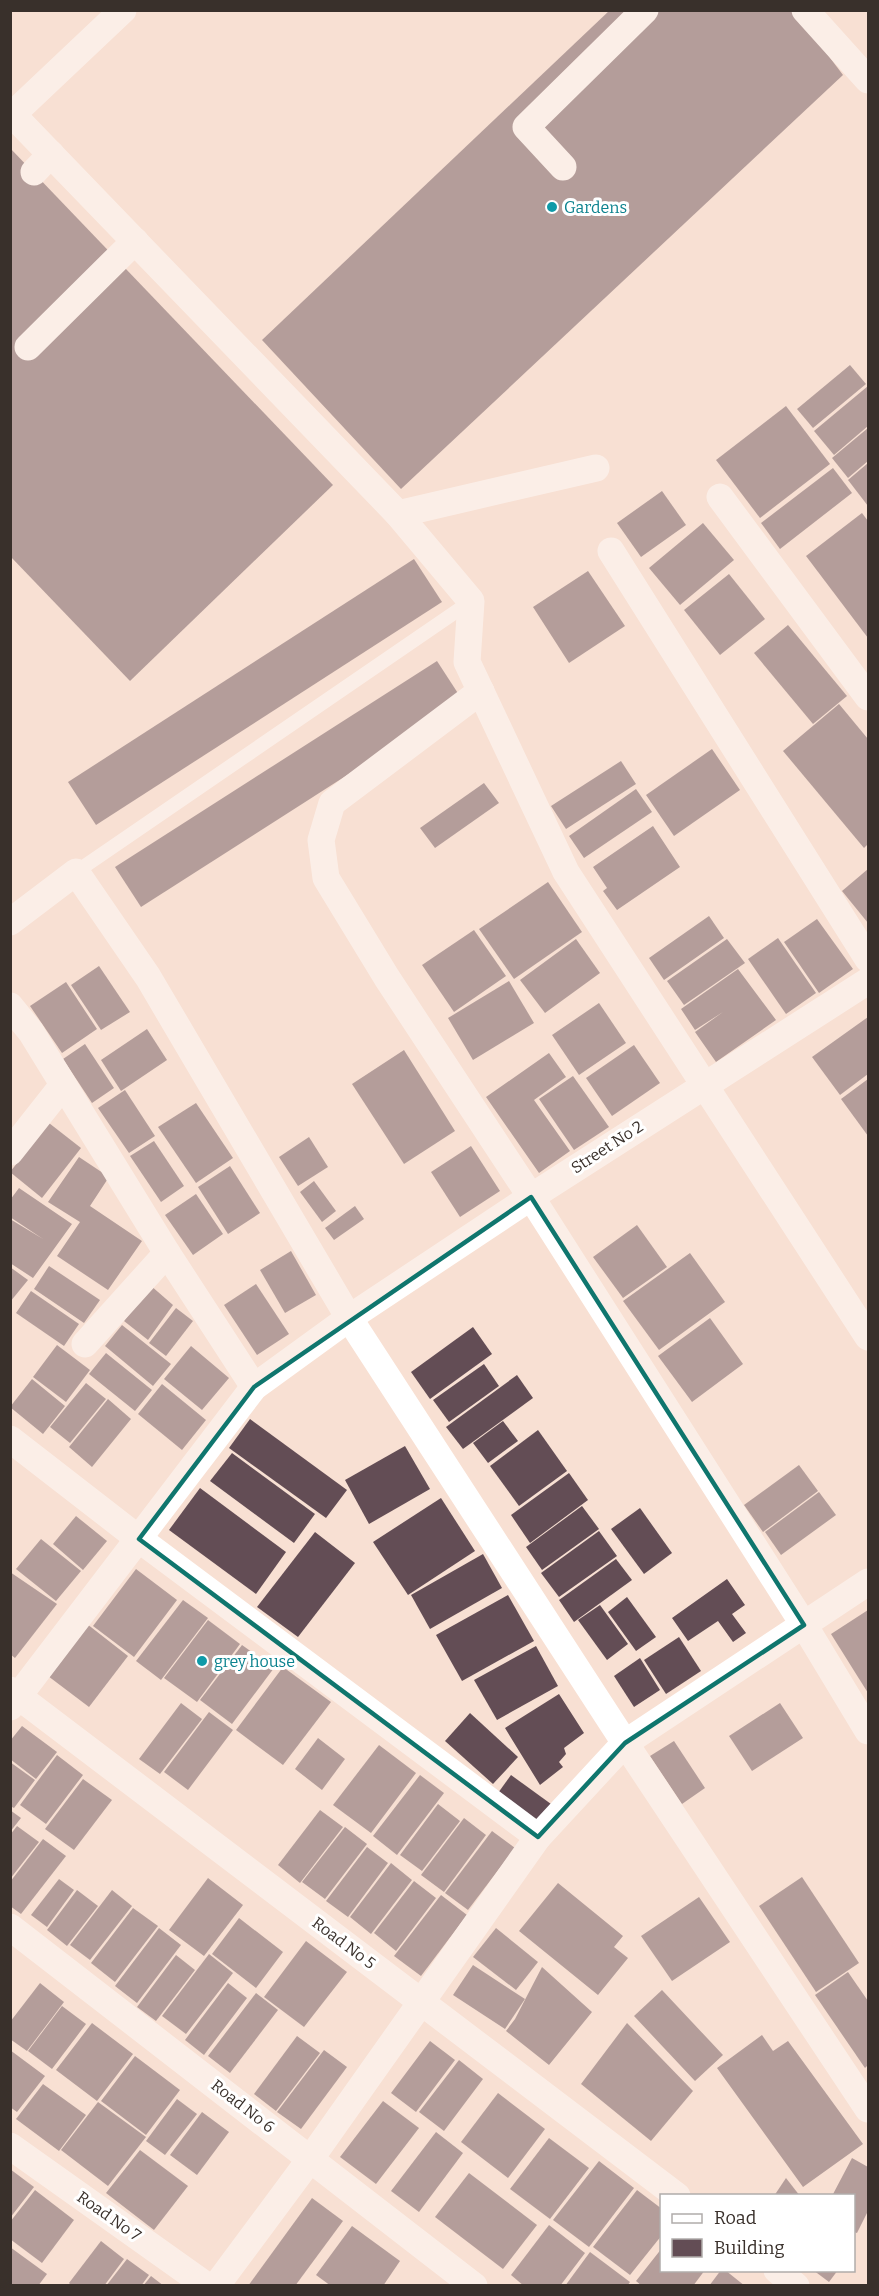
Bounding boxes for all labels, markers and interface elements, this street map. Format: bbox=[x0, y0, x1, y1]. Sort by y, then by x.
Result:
place label: Gardens bbox=[564, 198, 627, 217]
marker: Gardens bbox=[545, 200, 559, 214]
street label: Street No 2 bbox=[567, 1117, 647, 1177]
place label: grey house bbox=[214, 1652, 295, 1671]
marker: grey house bbox=[195, 1654, 209, 1668]
street label: Road No 5 bbox=[309, 1913, 379, 1973]
street label: Road No 6 bbox=[208, 2075, 278, 2137]
street label: Road No 7 bbox=[73, 2187, 145, 2245]
legend bbox=[660, 2194, 855, 2272]
text: Road bbox=[714, 2207, 757, 2229]
text: Building bbox=[714, 2237, 785, 2259]

